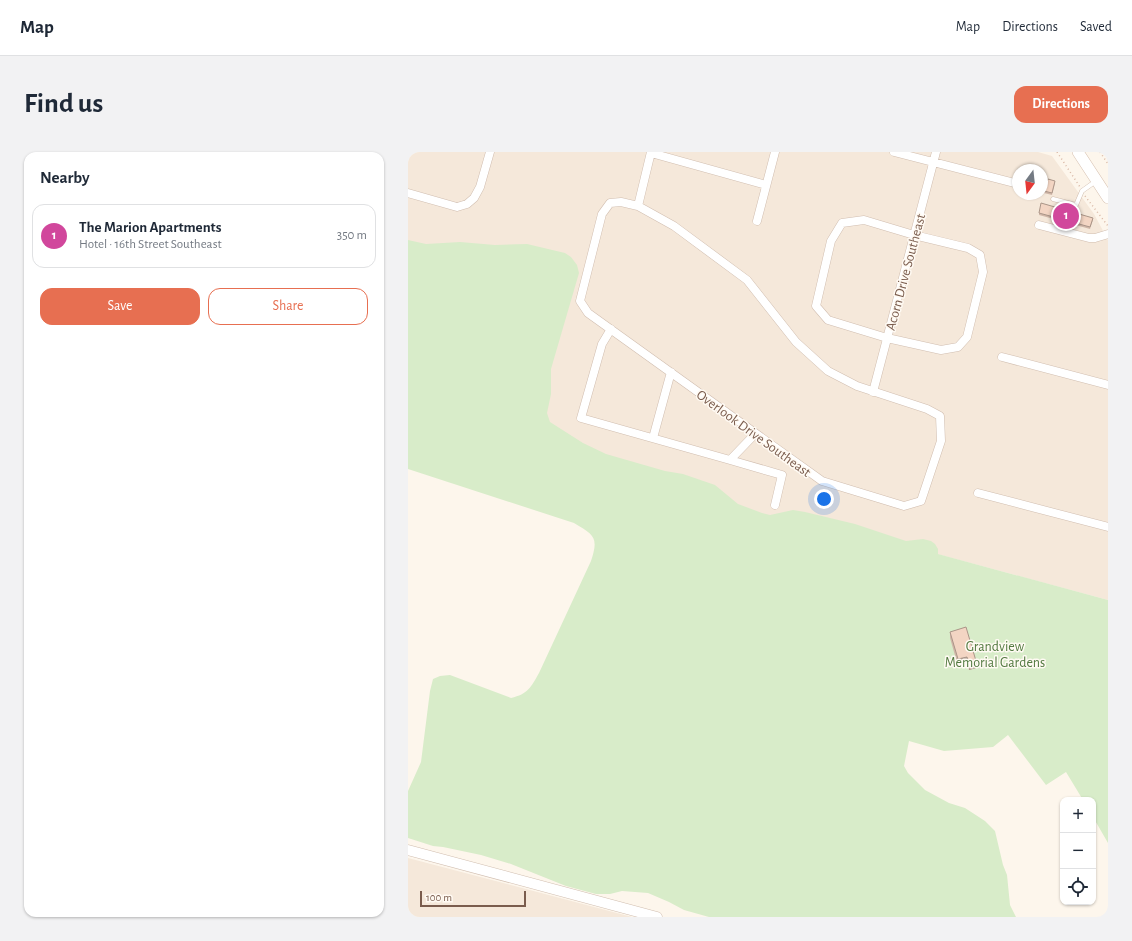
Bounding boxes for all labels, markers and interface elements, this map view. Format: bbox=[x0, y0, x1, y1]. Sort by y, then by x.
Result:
text: Map bbox=[20, 18, 54, 37]
text: Map bbox=[956, 20, 980, 34]
text: Directions bbox=[1002, 20, 1058, 34]
text: Saved bbox=[1080, 20, 1112, 34]
button: Directions bbox=[1014, 86, 1108, 123]
text: Find us bbox=[24, 90, 103, 118]
north arrow bbox=[1012, 164, 1048, 200]
text: Nearby bbox=[40, 169, 90, 186]
pin: 1 bbox=[1053, 201, 1079, 231]
street label: Acorn Drive Southeast bbox=[884, 212, 928, 332]
text: The Marion Apartments bbox=[79, 220, 221, 235]
text: 1 bbox=[52, 229, 56, 242]
text: 350 m bbox=[337, 229, 367, 242]
text: Hotel · 16th Street Southeast bbox=[79, 238, 222, 251]
button: Save bbox=[40, 288, 200, 325]
button: Share bbox=[208, 288, 368, 325]
street label: Overlook Drive Southeast bbox=[694, 388, 814, 480]
your location bbox=[814, 489, 834, 509]
park label: Grandview Memorial Gardens bbox=[945, 640, 1045, 670]
map controls bbox=[1060, 797, 1096, 905]
button: + bbox=[1060, 797, 1096, 833]
button: − bbox=[1060, 833, 1096, 869]
button: locate bbox=[1060, 869, 1096, 905]
scale bar bbox=[420, 889, 526, 908]
text: 100 m bbox=[426, 892, 452, 903]

